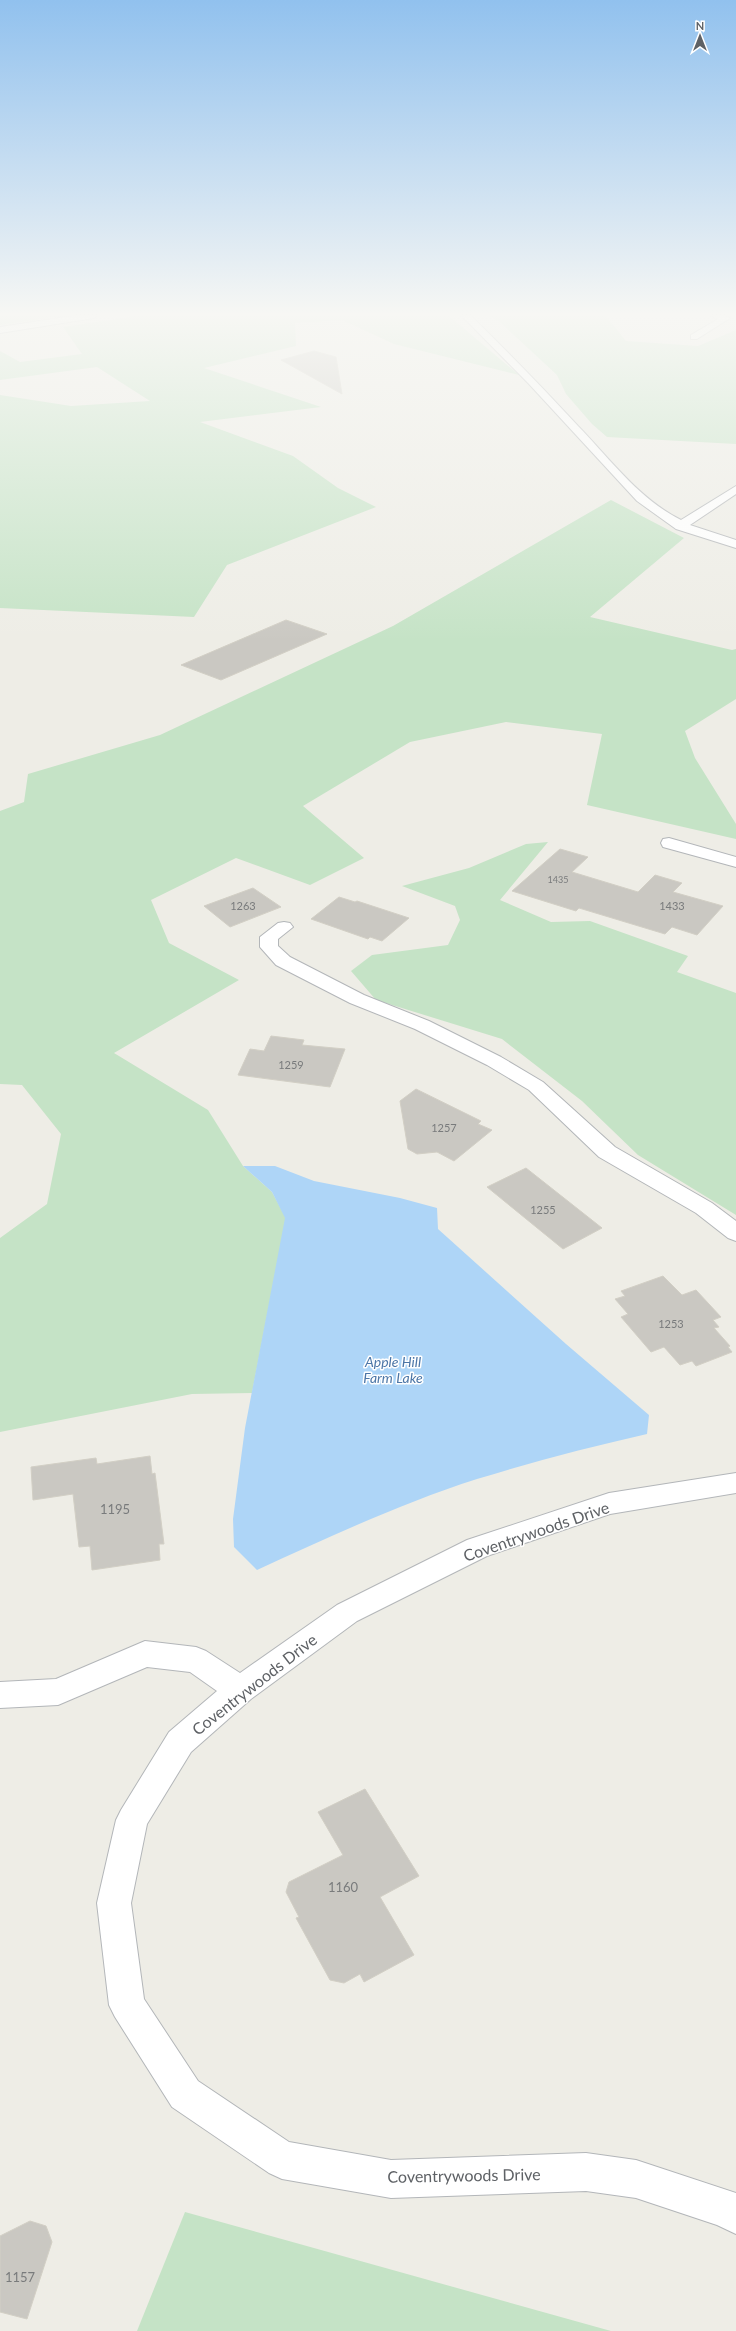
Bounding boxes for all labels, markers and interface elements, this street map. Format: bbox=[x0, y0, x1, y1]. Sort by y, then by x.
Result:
north arrow bbox=[680, 16, 720, 56]
text: N bbox=[696, 19, 704, 32]
house number: 1435 bbox=[548, 874, 568, 885]
house number: 1263 bbox=[230, 899, 256, 912]
house number: 1433 bbox=[659, 899, 685, 912]
house number: 1259 bbox=[278, 1058, 304, 1071]
house number: 1257 bbox=[431, 1121, 457, 1134]
house number: 1255 bbox=[530, 1203, 556, 1216]
house number: 1253 bbox=[658, 1317, 684, 1330]
water label: Apple Hill Farm Lake bbox=[363, 1353, 423, 1386]
street label: Coventrywoods Drive bbox=[460, 1497, 612, 1565]
house number: 1195 bbox=[100, 1501, 130, 1517]
street label: Coventrywoods Drive bbox=[188, 1629, 320, 1739]
house number: 1160 bbox=[328, 1879, 359, 1895]
street label: Coventrywoods Drive bbox=[387, 2164, 541, 2186]
house number: 1157 bbox=[5, 2269, 36, 2285]

